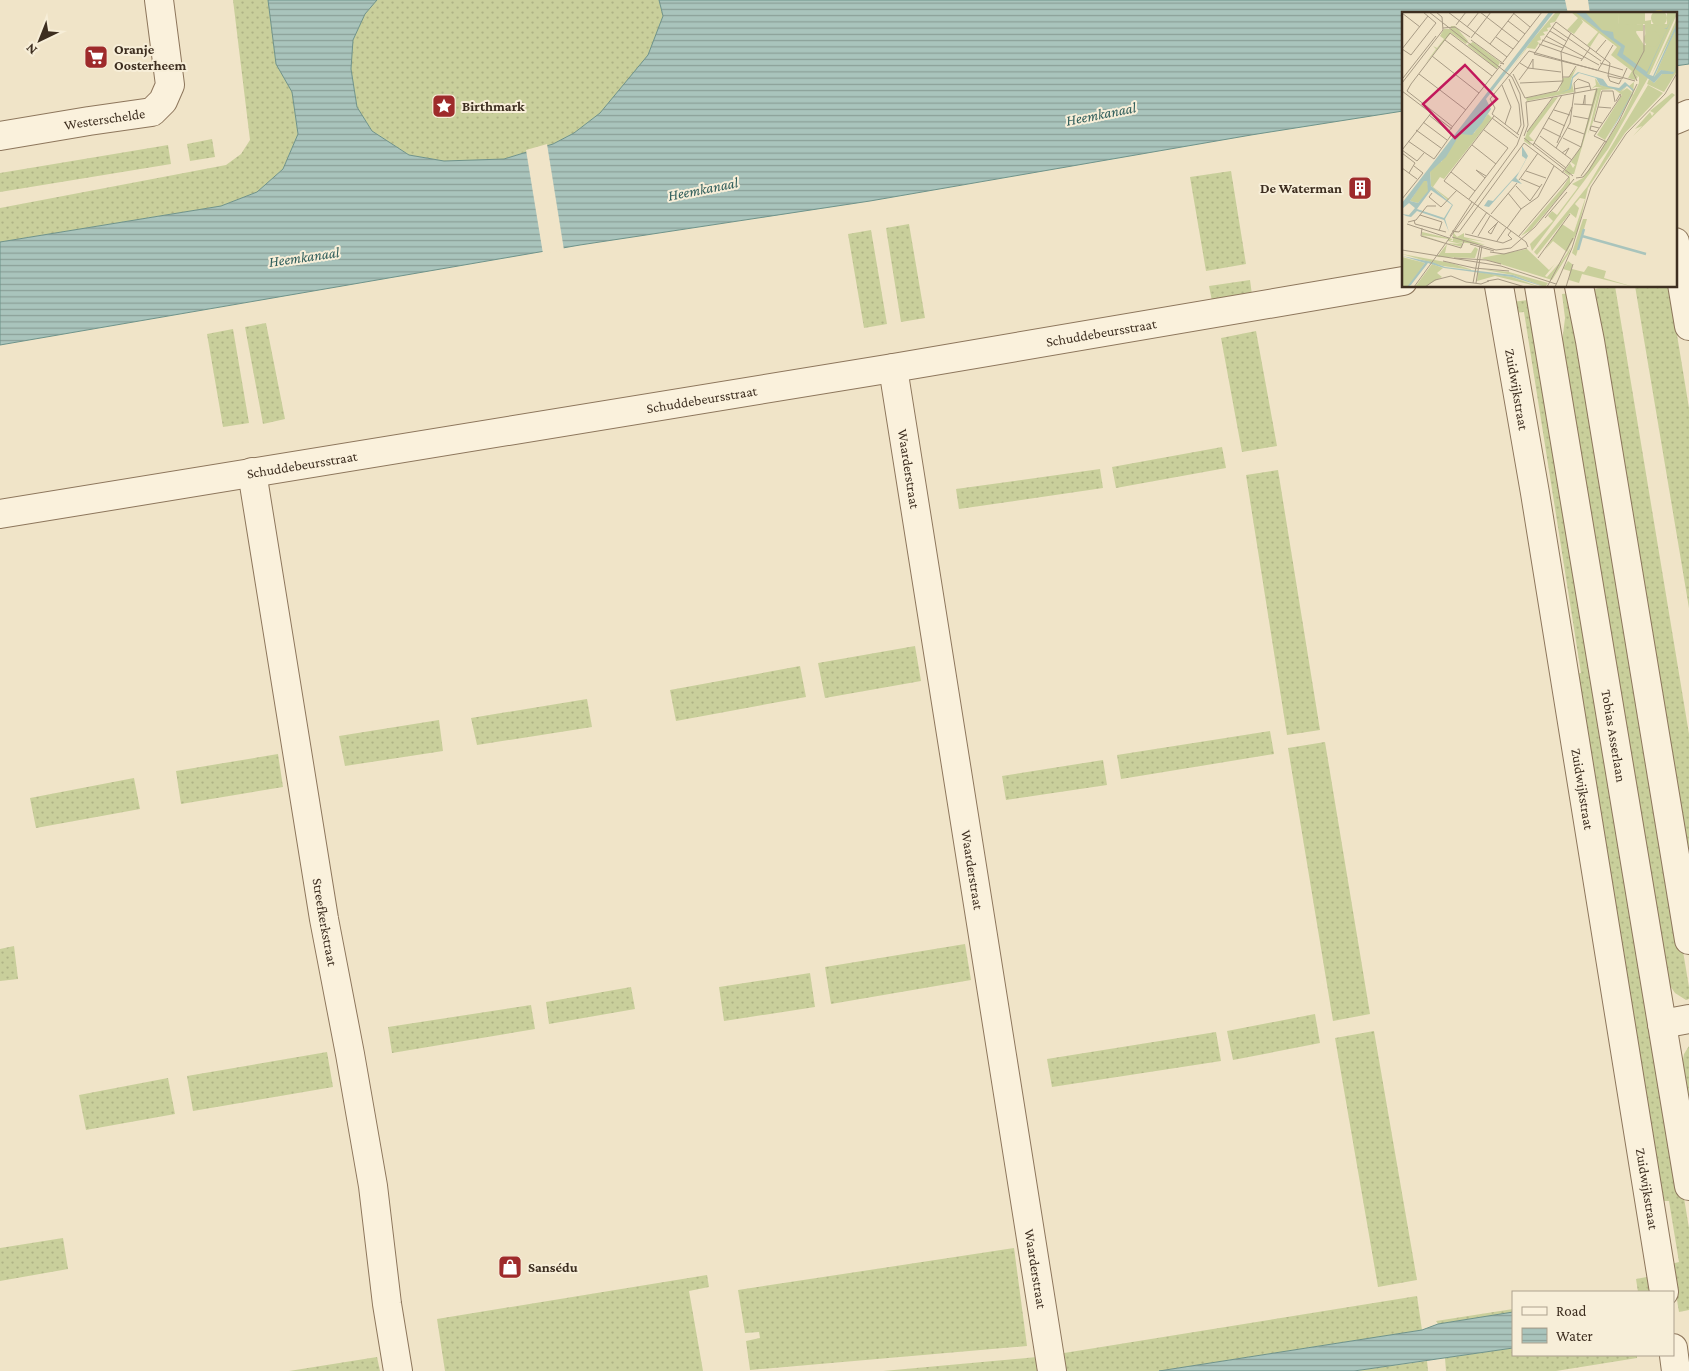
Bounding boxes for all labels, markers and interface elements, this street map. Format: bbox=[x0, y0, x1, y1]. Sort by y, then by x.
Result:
inset map bbox=[1402, 12, 1676, 288]
north arrow bbox=[15, 15, 65, 65]
text: N bbox=[22, 40, 40, 59]
place label: Oranje Oosterheem bbox=[114, 41, 187, 73]
supermarket icon: Oranje Oosterheem bbox=[83, 44, 109, 70]
place icon: Birthmark bbox=[431, 93, 457, 119]
place label: Birthmark bbox=[462, 98, 525, 114]
water label: Heemkanaal bbox=[1065, 99, 1138, 129]
street label: Westerschelde bbox=[63, 105, 146, 133]
water label: Heemkanaal bbox=[667, 174, 740, 204]
building icon: De Waterman bbox=[1347, 175, 1373, 201]
place label: De Waterman bbox=[1260, 180, 1342, 196]
water label: Heemkanaal bbox=[268, 244, 341, 270]
street label: Schuddebeursstraat bbox=[1045, 315, 1158, 350]
street label: Zuidwijkstraat bbox=[1502, 348, 1532, 432]
street label: Schuddebeursstraat bbox=[645, 382, 758, 416]
street label: Waarderstraat bbox=[895, 428, 923, 510]
street label: Schuddebeursstraat bbox=[246, 448, 359, 482]
street label: Tobias Asserlaan bbox=[1598, 688, 1630, 784]
street label: Zuidwijkstraat bbox=[1568, 747, 1597, 831]
street label: Waarderstraat bbox=[958, 829, 987, 911]
street label: Streefkerkstraat bbox=[310, 877, 341, 968]
street label: Zuidwijkstraat bbox=[1633, 1147, 1662, 1231]
street label: Waarderstraat bbox=[1022, 1228, 1050, 1310]
shop icon: Sansédu bbox=[497, 1254, 523, 1280]
place label: Sansédu bbox=[528, 1259, 578, 1275]
legend bbox=[1512, 1291, 1674, 1356]
text: Road bbox=[1556, 1303, 1587, 1319]
text: Water bbox=[1556, 1328, 1593, 1344]

